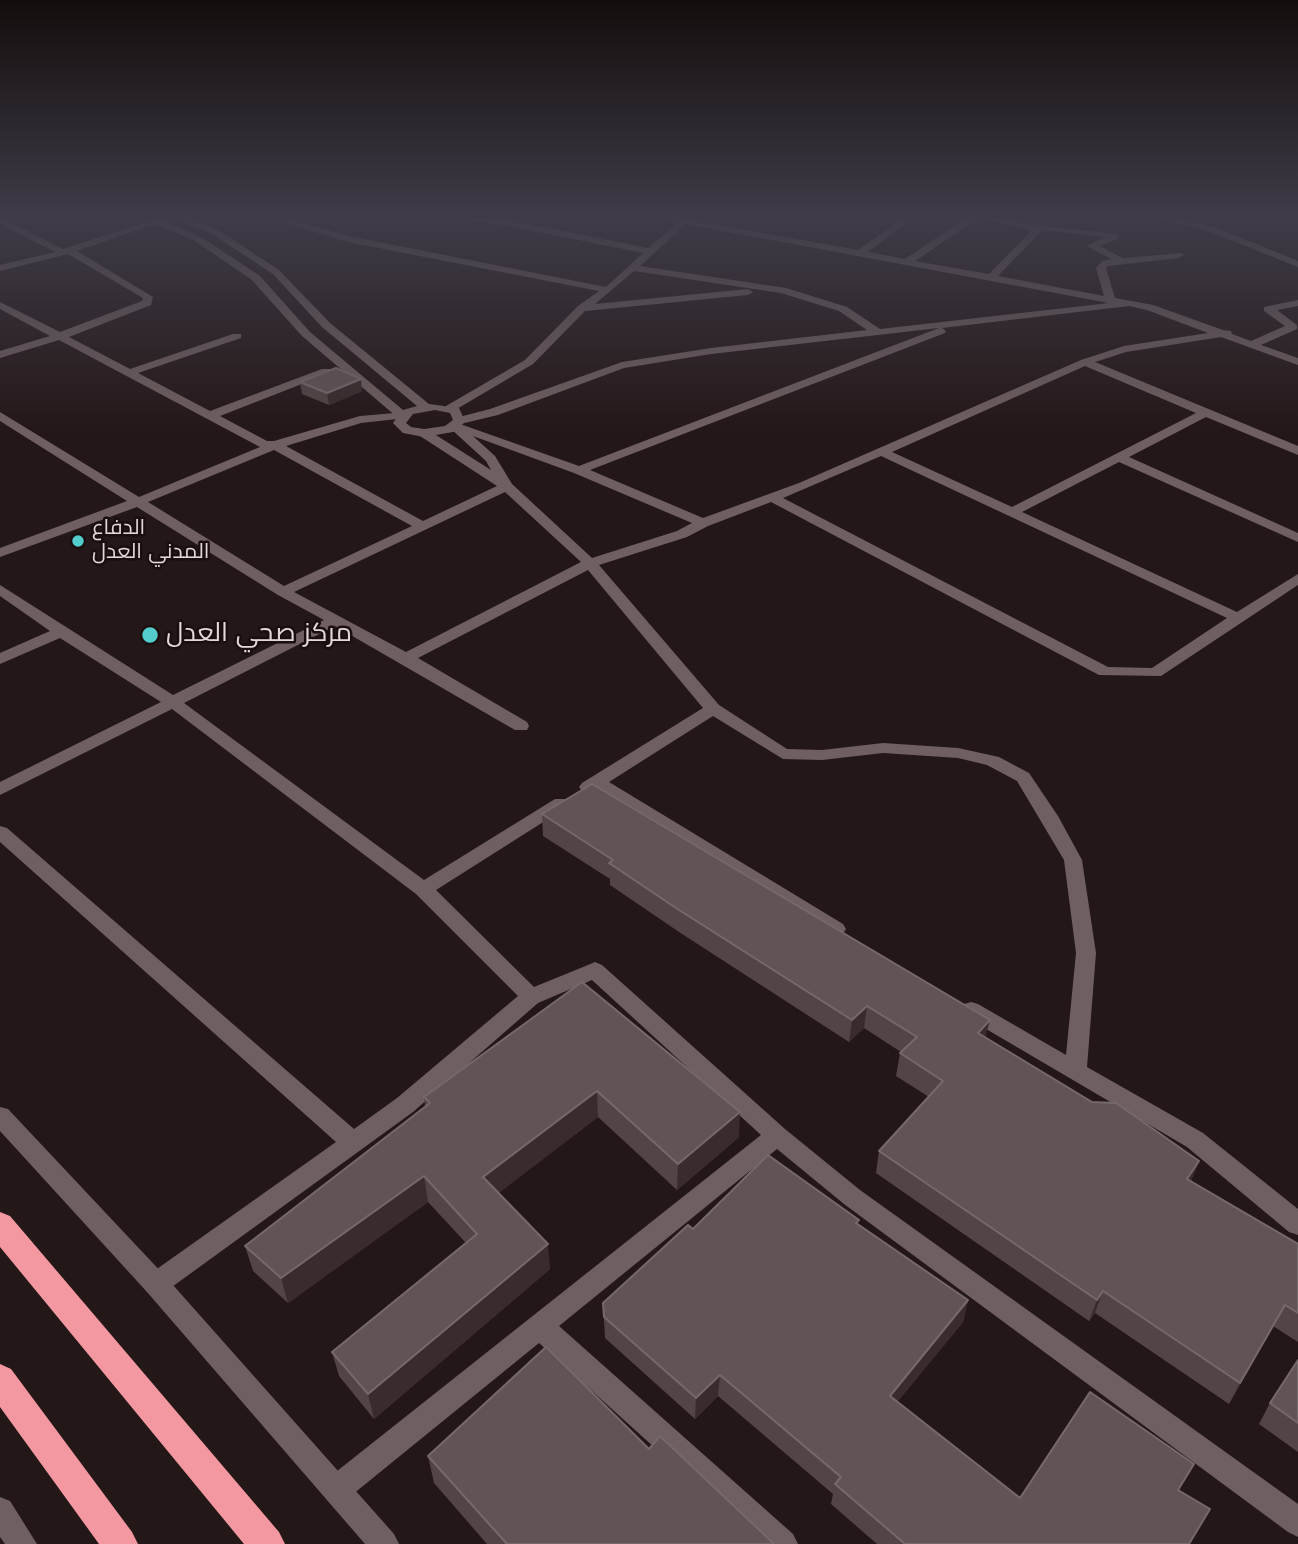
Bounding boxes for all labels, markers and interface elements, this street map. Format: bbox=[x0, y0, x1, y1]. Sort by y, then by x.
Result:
place label: الدفاع المدني العدل bbox=[92, 516, 209, 566]
marker: الدفاع المدني العدل bbox=[70, 533, 86, 549]
place label: مركز صحي العدل bbox=[166, 619, 352, 651]
marker: مركز صحي العدل bbox=[140, 625, 160, 645]

